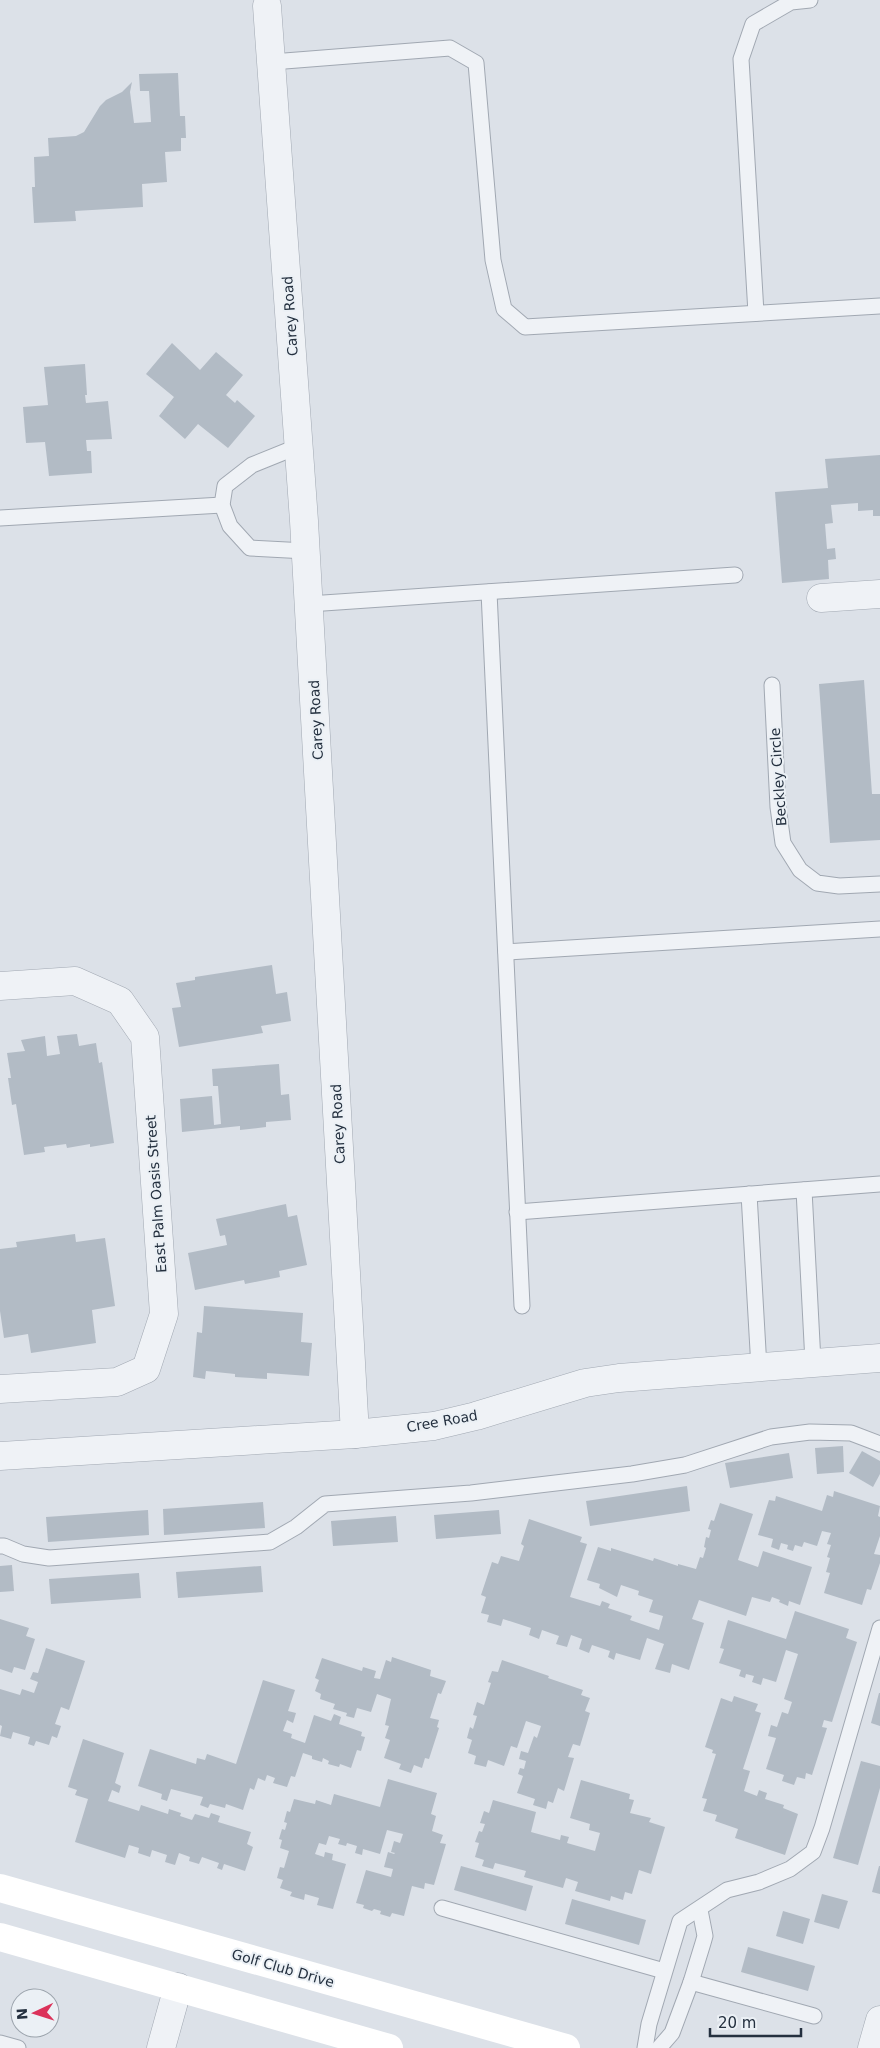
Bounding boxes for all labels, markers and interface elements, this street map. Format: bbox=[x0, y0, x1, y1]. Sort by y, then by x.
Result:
street label: Carey Road bbox=[279, 275, 301, 357]
street label: Carey Road bbox=[306, 679, 326, 761]
street label: Beckley Circle bbox=[767, 727, 789, 827]
street label: Carey Road bbox=[328, 1083, 348, 1165]
street label: East Palm Oasis Street bbox=[142, 1114, 169, 1273]
street label: Cree Road bbox=[405, 1407, 479, 1435]
street label: Golf Club Drive bbox=[230, 1946, 336, 1990]
north arrow bbox=[10, 1988, 60, 2038]
scale bar bbox=[710, 2006, 801, 2038]
text: N bbox=[14, 2008, 30, 2020]
text: 20 m bbox=[718, 2014, 756, 2032]

